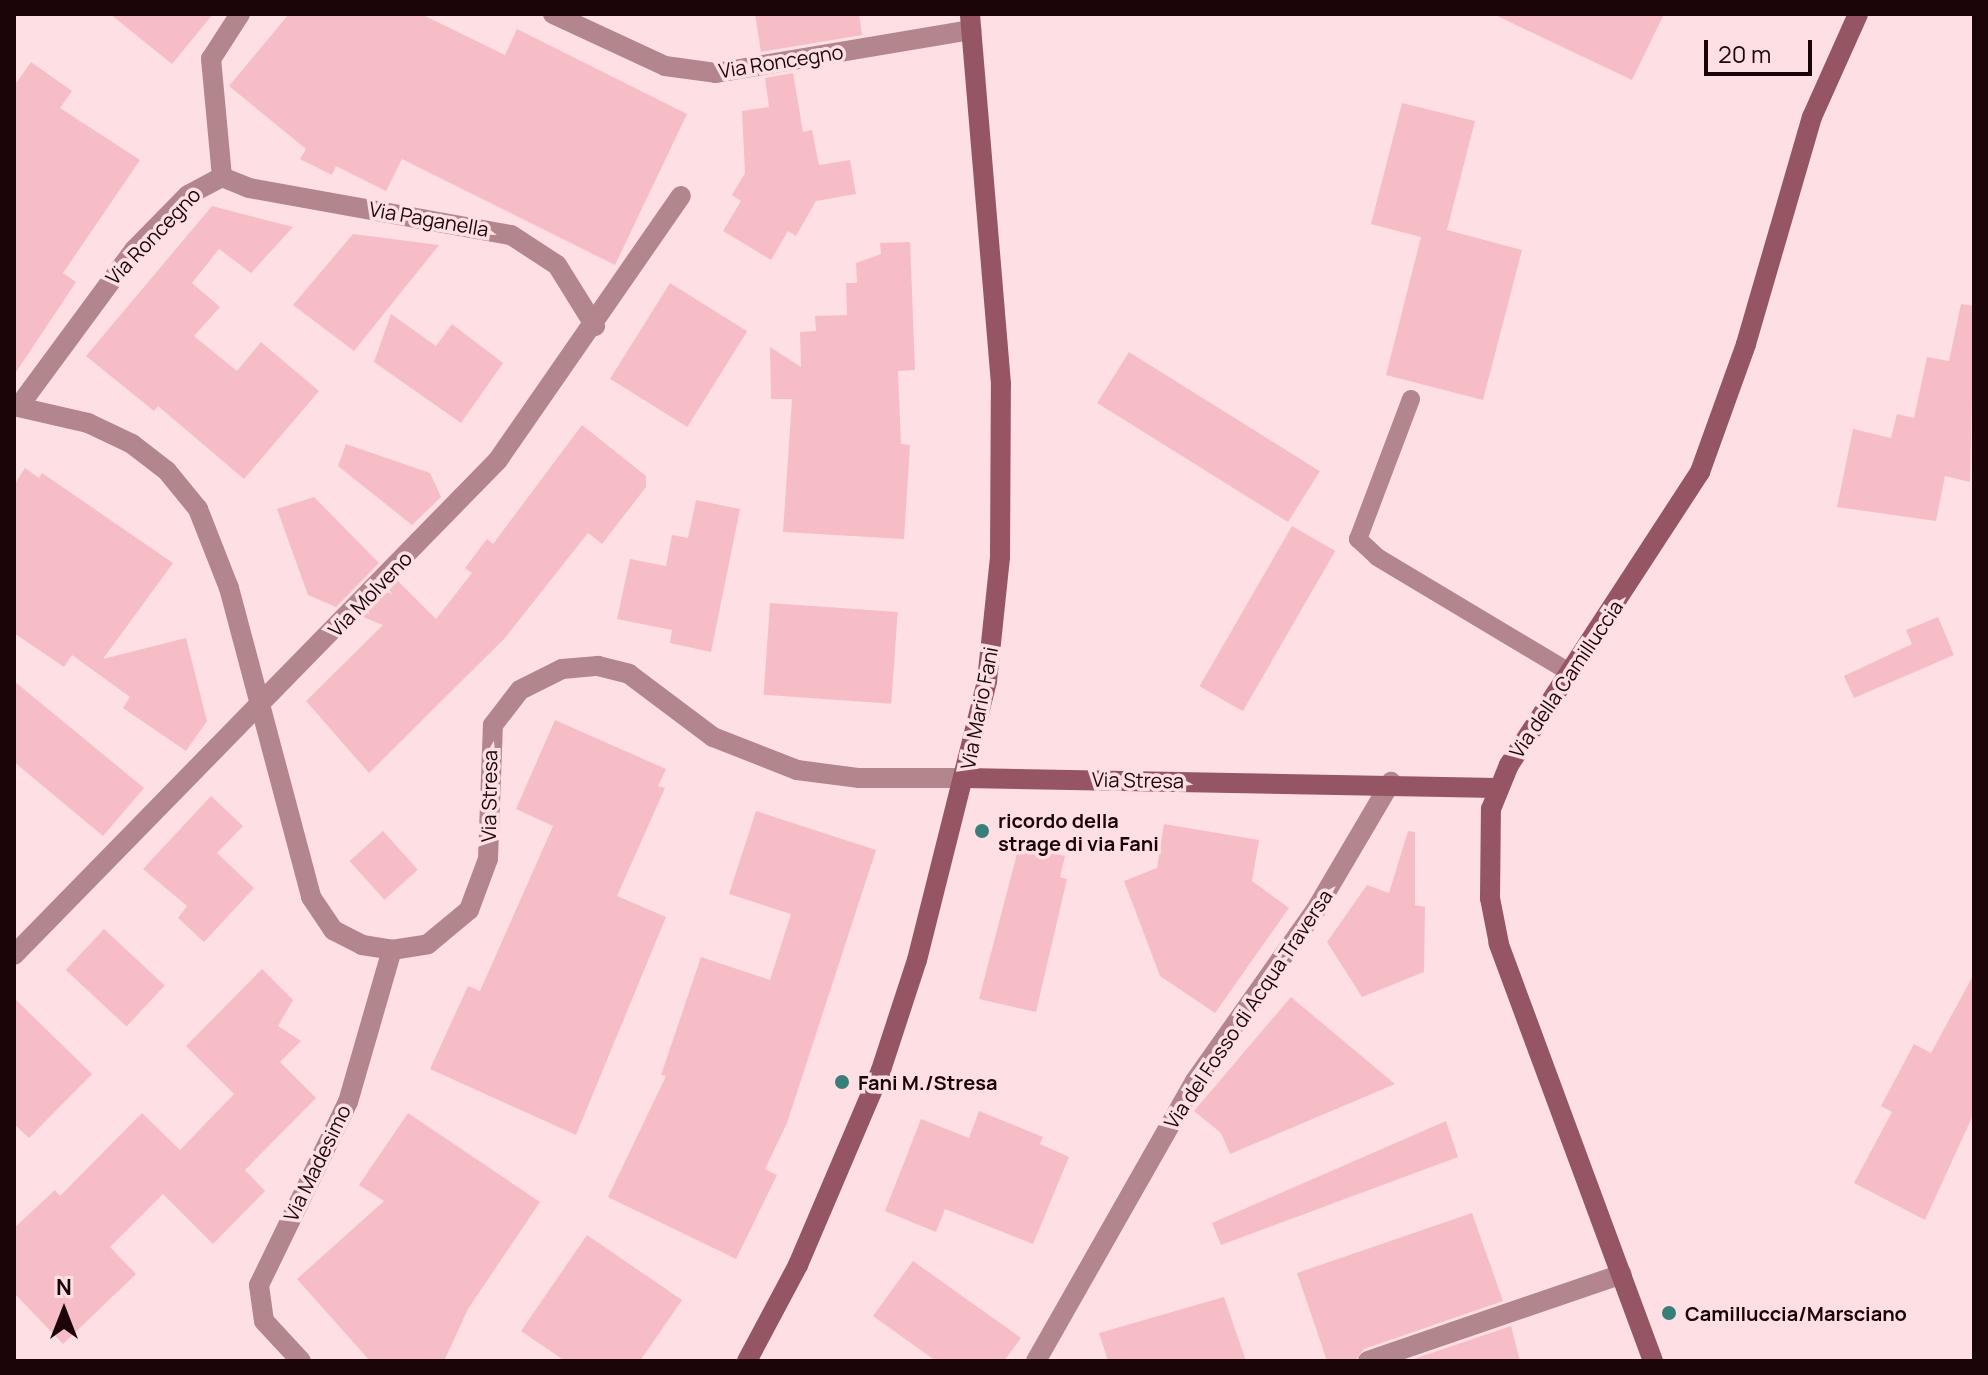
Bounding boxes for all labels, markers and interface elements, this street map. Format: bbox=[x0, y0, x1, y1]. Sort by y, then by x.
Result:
scale bar bbox=[1708, 24, 1816, 74]
text: 20 m bbox=[1718, 37, 1771, 70]
street label: Via Roncegno bbox=[717, 39, 845, 83]
street label: Via Roncegno bbox=[101, 182, 205, 290]
street label: Via Paganella bbox=[367, 197, 491, 241]
street label: Via Molveno bbox=[323, 546, 417, 642]
street label: Via della Camilluccia bbox=[1504, 596, 1628, 762]
street label: Via Mario Fani bbox=[955, 645, 1003, 771]
street label: Via Stresa bbox=[476, 750, 502, 842]
street label: Via Stresa bbox=[1092, 767, 1184, 793]
place label: ricordo della strage di via Fani bbox=[998, 808, 1159, 855]
marker: ricordo della strage di via Fani bbox=[973, 822, 991, 840]
street label: Via del Fosso di Acqua Traversa bbox=[1159, 885, 1337, 1133]
place label: Fani M./Stresa bbox=[858, 1070, 998, 1094]
marker: Fani M./Stresa bbox=[833, 1073, 851, 1091]
street label: Via Madesimo bbox=[278, 1101, 356, 1225]
north arrow bbox=[24, 1271, 104, 1351]
text: N bbox=[56, 1272, 72, 1302]
place label: Camilluccia/Marsciano bbox=[1685, 1301, 1907, 1325]
marker: Camilluccia/Marsciano bbox=[1660, 1304, 1678, 1322]

